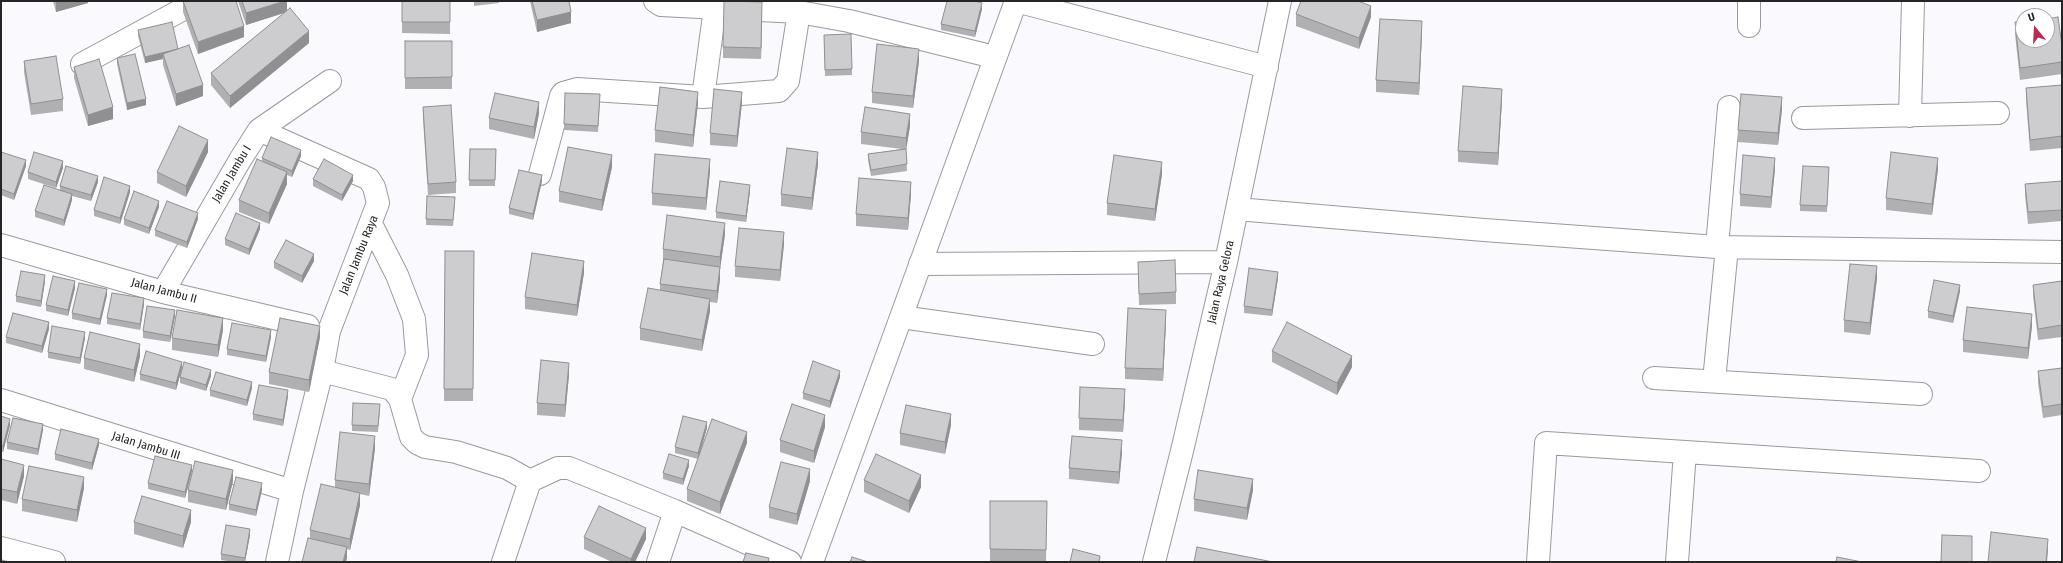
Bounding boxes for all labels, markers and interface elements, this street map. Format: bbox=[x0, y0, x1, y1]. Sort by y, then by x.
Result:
north arrow bbox=[2015, 8, 2055, 48]
text: U bbox=[2026, 10, 2037, 24]
street label: Jalan Jambu I bbox=[209, 143, 255, 205]
street label: Jalan Jambu Raya bbox=[337, 213, 381, 297]
street label: Jalan Raya Gelora bbox=[1204, 239, 1238, 325]
street label: Jalan Jambu II bbox=[130, 275, 198, 307]
street label: Jalan Jambu III bbox=[110, 429, 182, 463]

